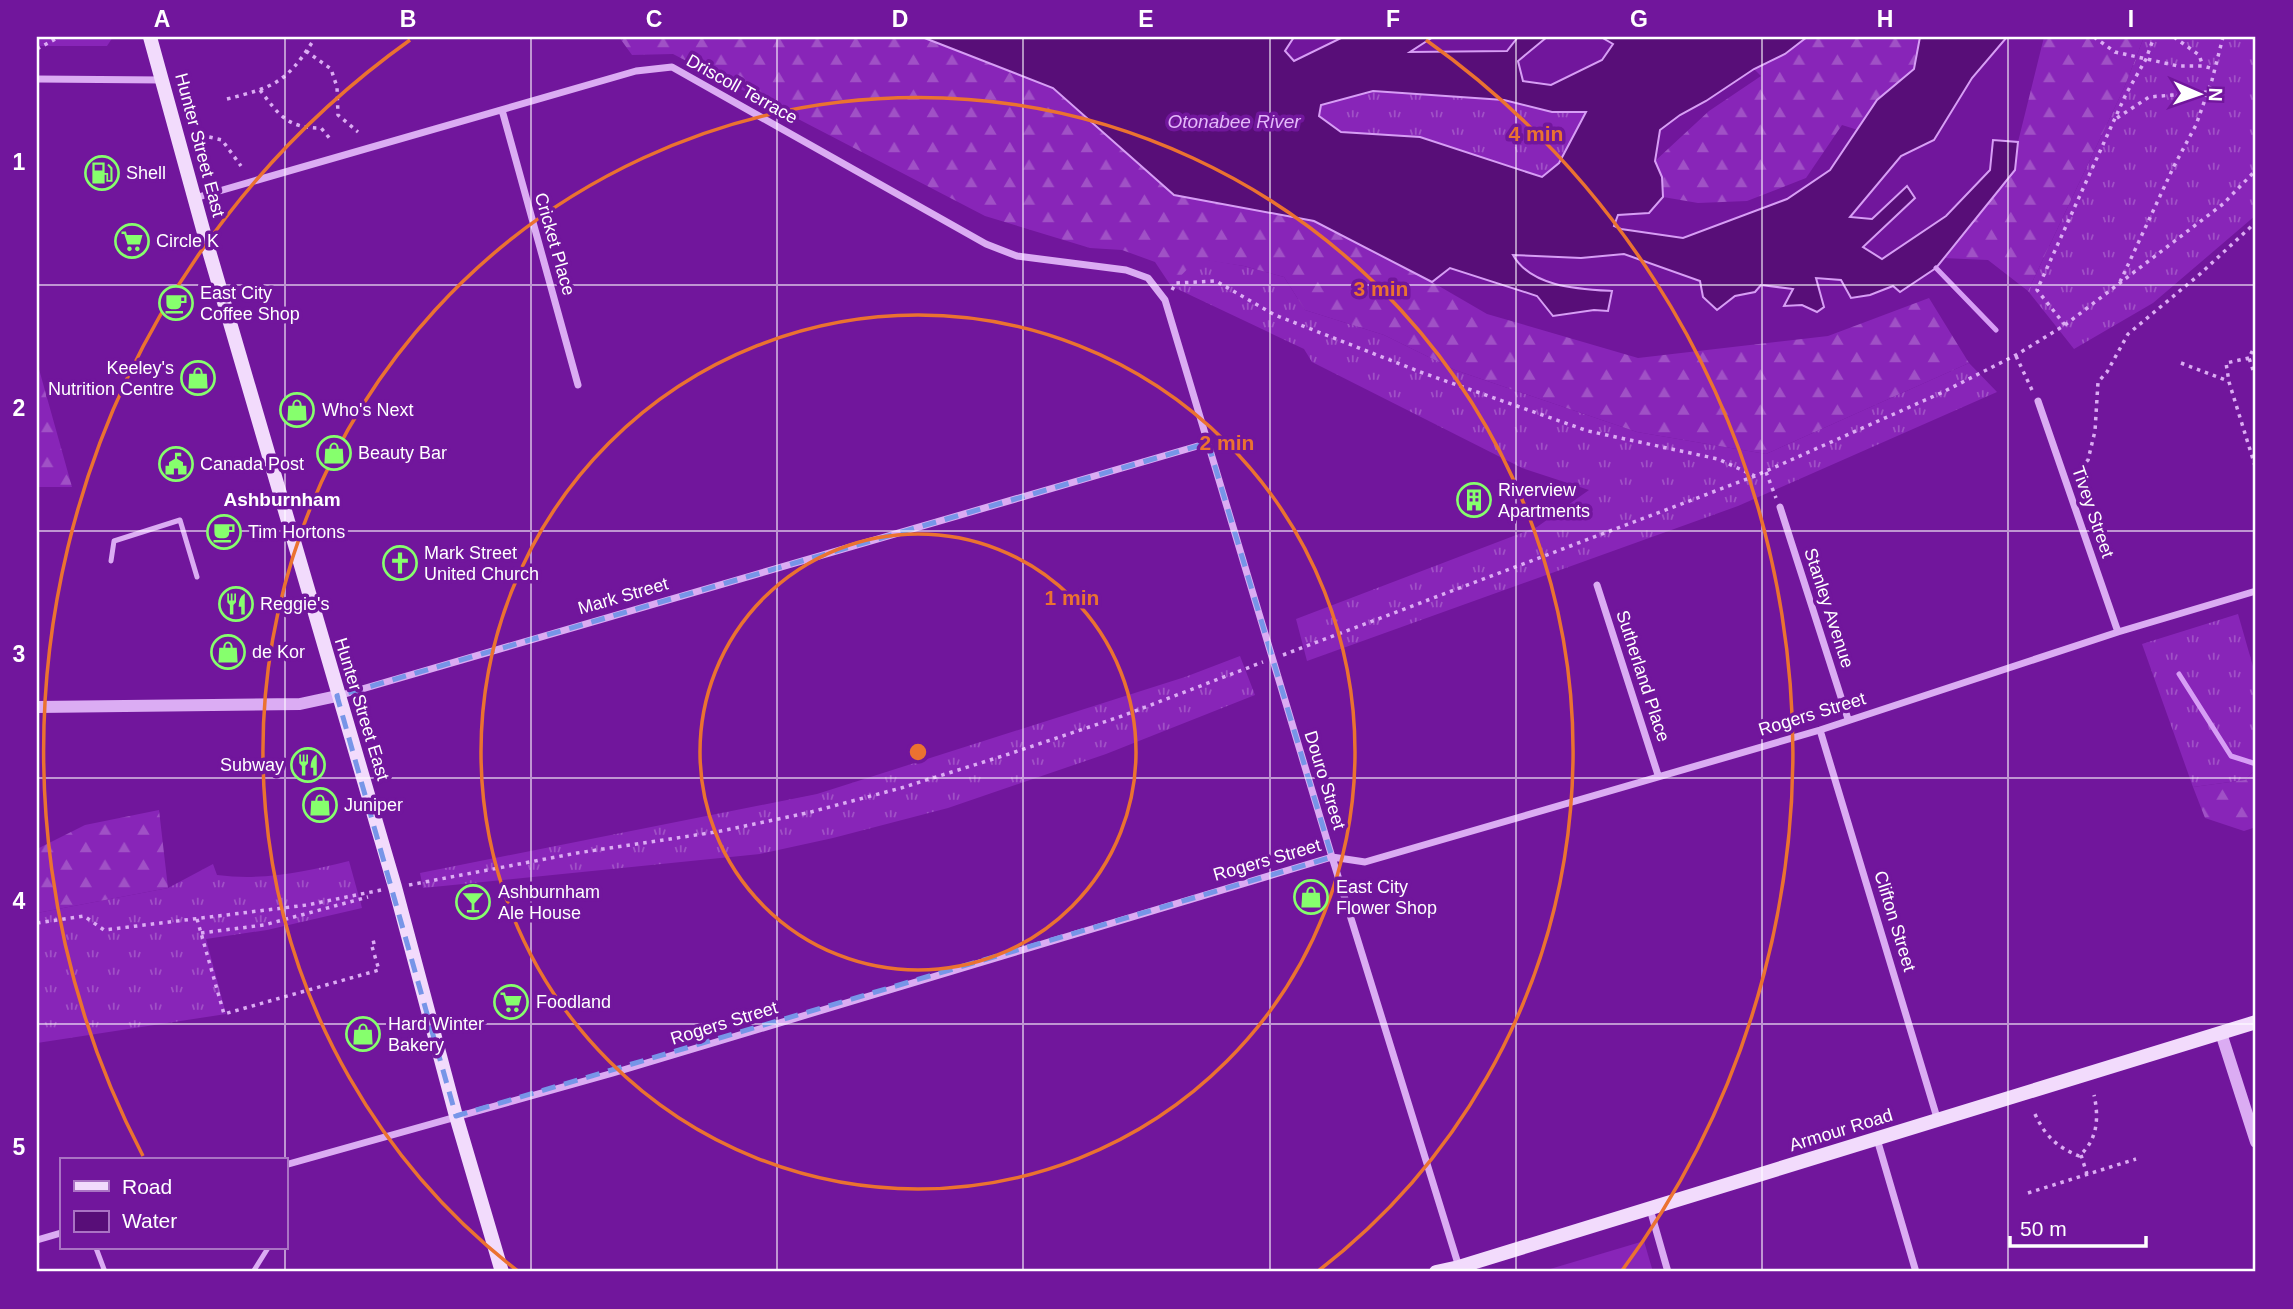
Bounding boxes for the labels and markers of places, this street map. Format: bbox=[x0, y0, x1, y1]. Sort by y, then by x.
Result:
fuel station icon: Shell bbox=[83, 154, 121, 192]
place label: Shell bbox=[126, 163, 166, 183]
supermarket icon: Circle K bbox=[113, 222, 151, 260]
place label: Circle K bbox=[156, 231, 219, 251]
place label: East City Coffee Shop bbox=[200, 283, 300, 324]
cafe icon: East City Coffee Shop bbox=[157, 284, 195, 322]
place label: Keeley's Nutrition Centre bbox=[48, 358, 174, 399]
shop icon: Keeley's Nutrition Centre bbox=[179, 359, 217, 397]
shop icon: Who's Next bbox=[278, 391, 316, 429]
place label: Who's Next bbox=[322, 400, 413, 420]
shop icon: Beauty Bar bbox=[315, 434, 353, 472]
place label: Beauty Bar bbox=[358, 443, 447, 463]
public building icon: Canada Post bbox=[157, 445, 195, 483]
place label: Canada Post bbox=[200, 454, 304, 474]
place label: Riverview Apartments bbox=[1498, 480, 1590, 521]
building icon: Riverview Apartments bbox=[1455, 481, 1493, 519]
cafe icon: Tim Hortons bbox=[205, 513, 243, 551]
place label: Tim Hortons bbox=[248, 522, 345, 542]
place label: Mark Street United Church bbox=[424, 543, 539, 584]
church icon: Mark Street United Church bbox=[381, 544, 419, 582]
restaurant icon: Reggie's bbox=[217, 585, 255, 623]
place label: Reggie's bbox=[260, 594, 329, 614]
shop icon: de Kor bbox=[209, 633, 247, 671]
place label: de Kor bbox=[252, 642, 305, 662]
centre of rings bbox=[906, 740, 930, 764]
restaurant icon: Subway bbox=[289, 746, 327, 784]
place label: Subway bbox=[220, 755, 284, 775]
shop icon: Juniper bbox=[301, 786, 339, 824]
place label: Juniper bbox=[344, 795, 403, 815]
place label: East City Flower Shop bbox=[1336, 877, 1437, 918]
shop icon: East City Flower Shop bbox=[1292, 878, 1330, 916]
place label: Ashburnham Ale House bbox=[498, 882, 600, 923]
bar icon: Ashburnham Ale House bbox=[454, 883, 492, 921]
supermarket icon: Foodland bbox=[492, 983, 530, 1021]
place label: Foodland bbox=[536, 992, 611, 1012]
place label: Hard Winter Bakery bbox=[388, 1014, 484, 1055]
shop icon: Hard Winter Bakery bbox=[344, 1015, 382, 1053]

